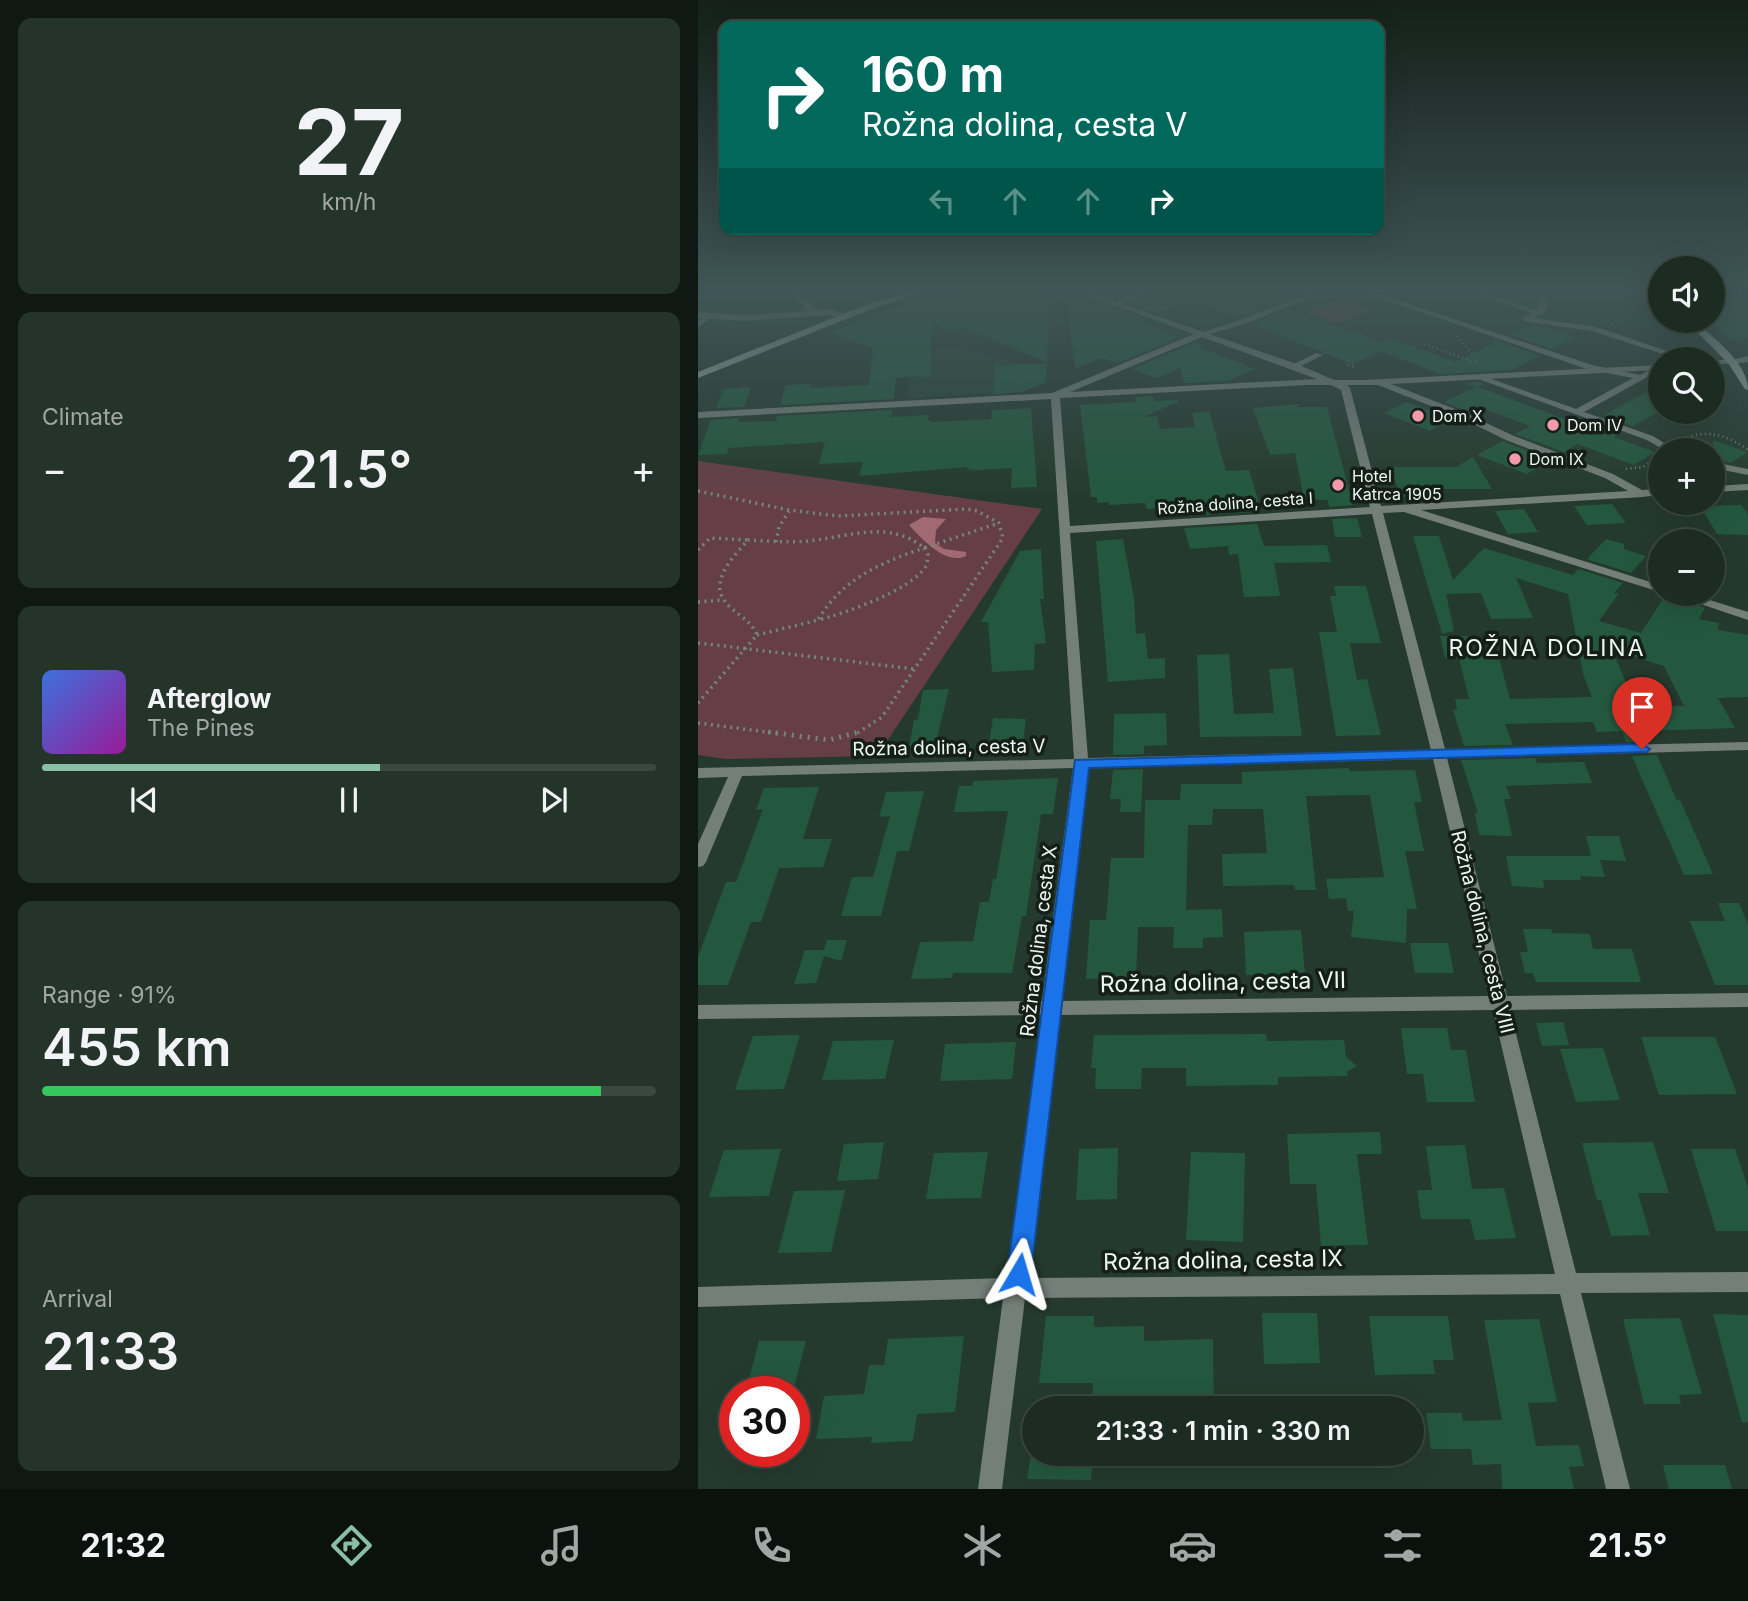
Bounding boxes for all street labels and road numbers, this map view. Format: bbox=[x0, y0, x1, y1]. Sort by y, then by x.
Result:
street label: Rožna dolina, cesta I bbox=[1157, 488, 1313, 518]
street label: Rožna dolina, cesta V bbox=[852, 734, 1046, 761]
street label: Rožna dolina, cesta VIII bbox=[1446, 828, 1519, 1036]
street label: Rožna dolina, cesta X bbox=[1015, 844, 1062, 1038]
street label: Rožna dolina, cesta VII bbox=[1100, 966, 1346, 998]
street label: Rožna dolina, cesta IX bbox=[1103, 1244, 1343, 1276]

